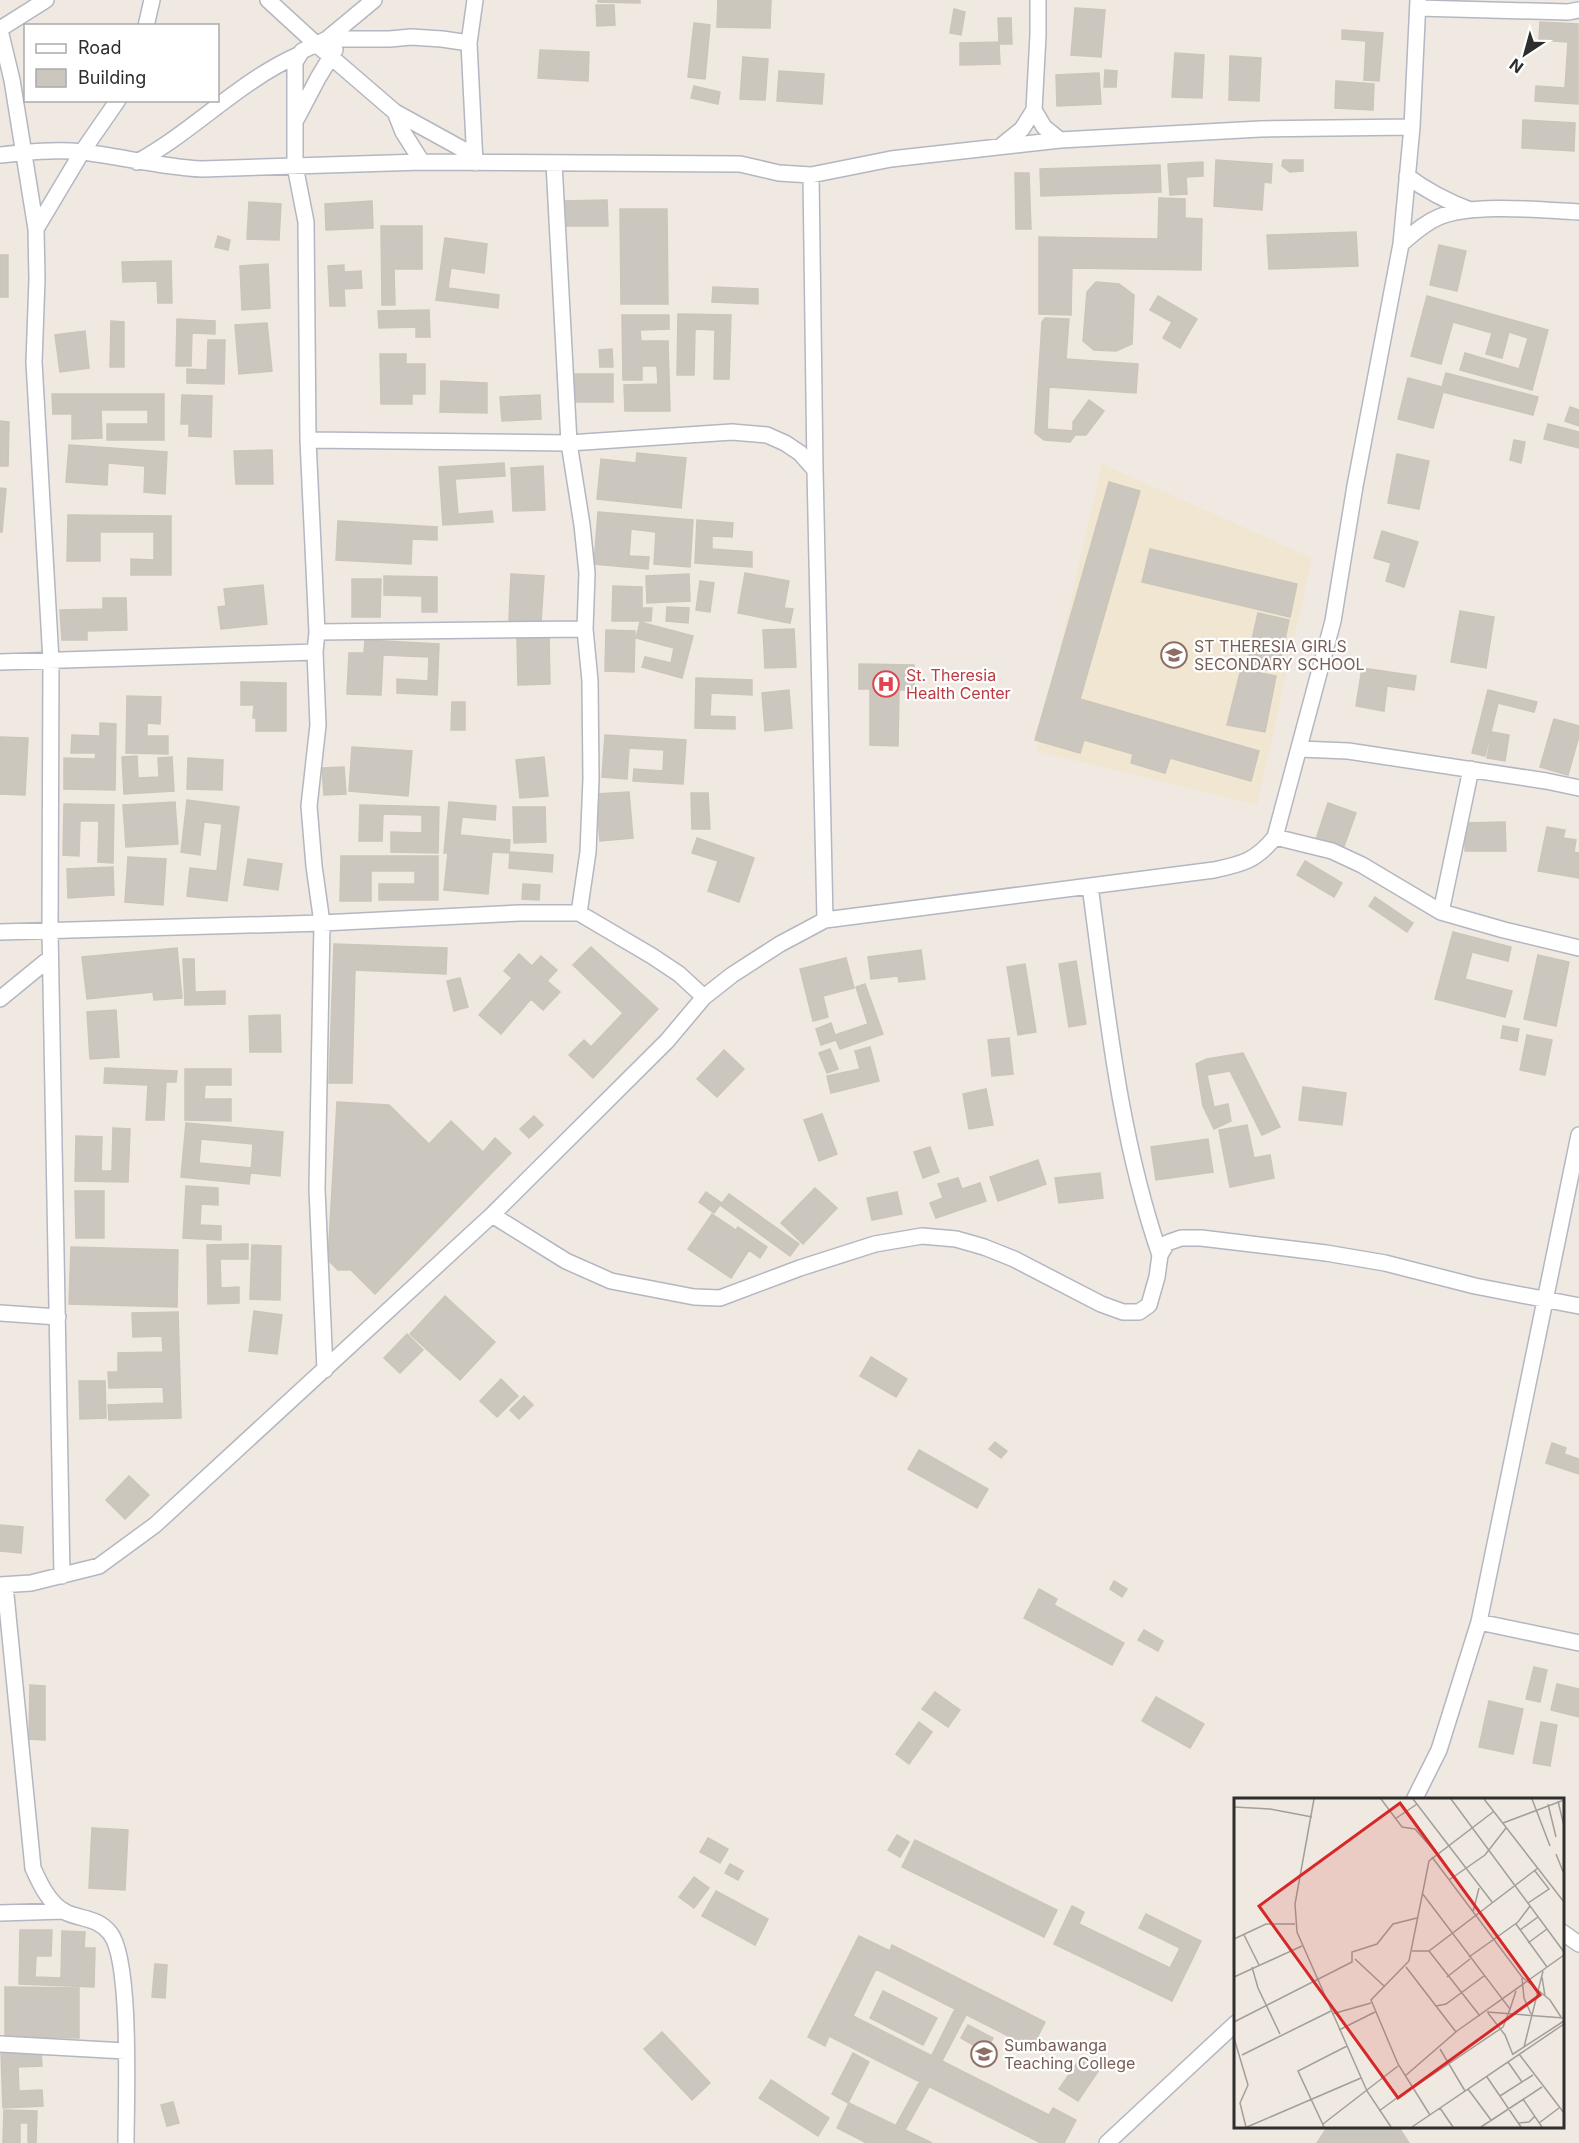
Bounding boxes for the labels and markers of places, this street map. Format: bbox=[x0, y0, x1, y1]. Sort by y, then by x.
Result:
place label: ST THERESIA GIRLS SECONDARY SCHOOL bbox=[1194, 636, 1365, 674]
school or university icon: ST THERESIA GIRLS SECONDARY SCHOOL bbox=[1159, 640, 1189, 670]
place label: St. Theresia Health Center bbox=[906, 665, 1011, 703]
hospital icon: St. Theresia Health Center bbox=[871, 669, 901, 699]
place label: Sumbawanga Teaching College bbox=[1004, 2035, 1135, 2073]
school or university icon: Sumbawanga Teaching College bbox=[969, 2039, 999, 2069]

